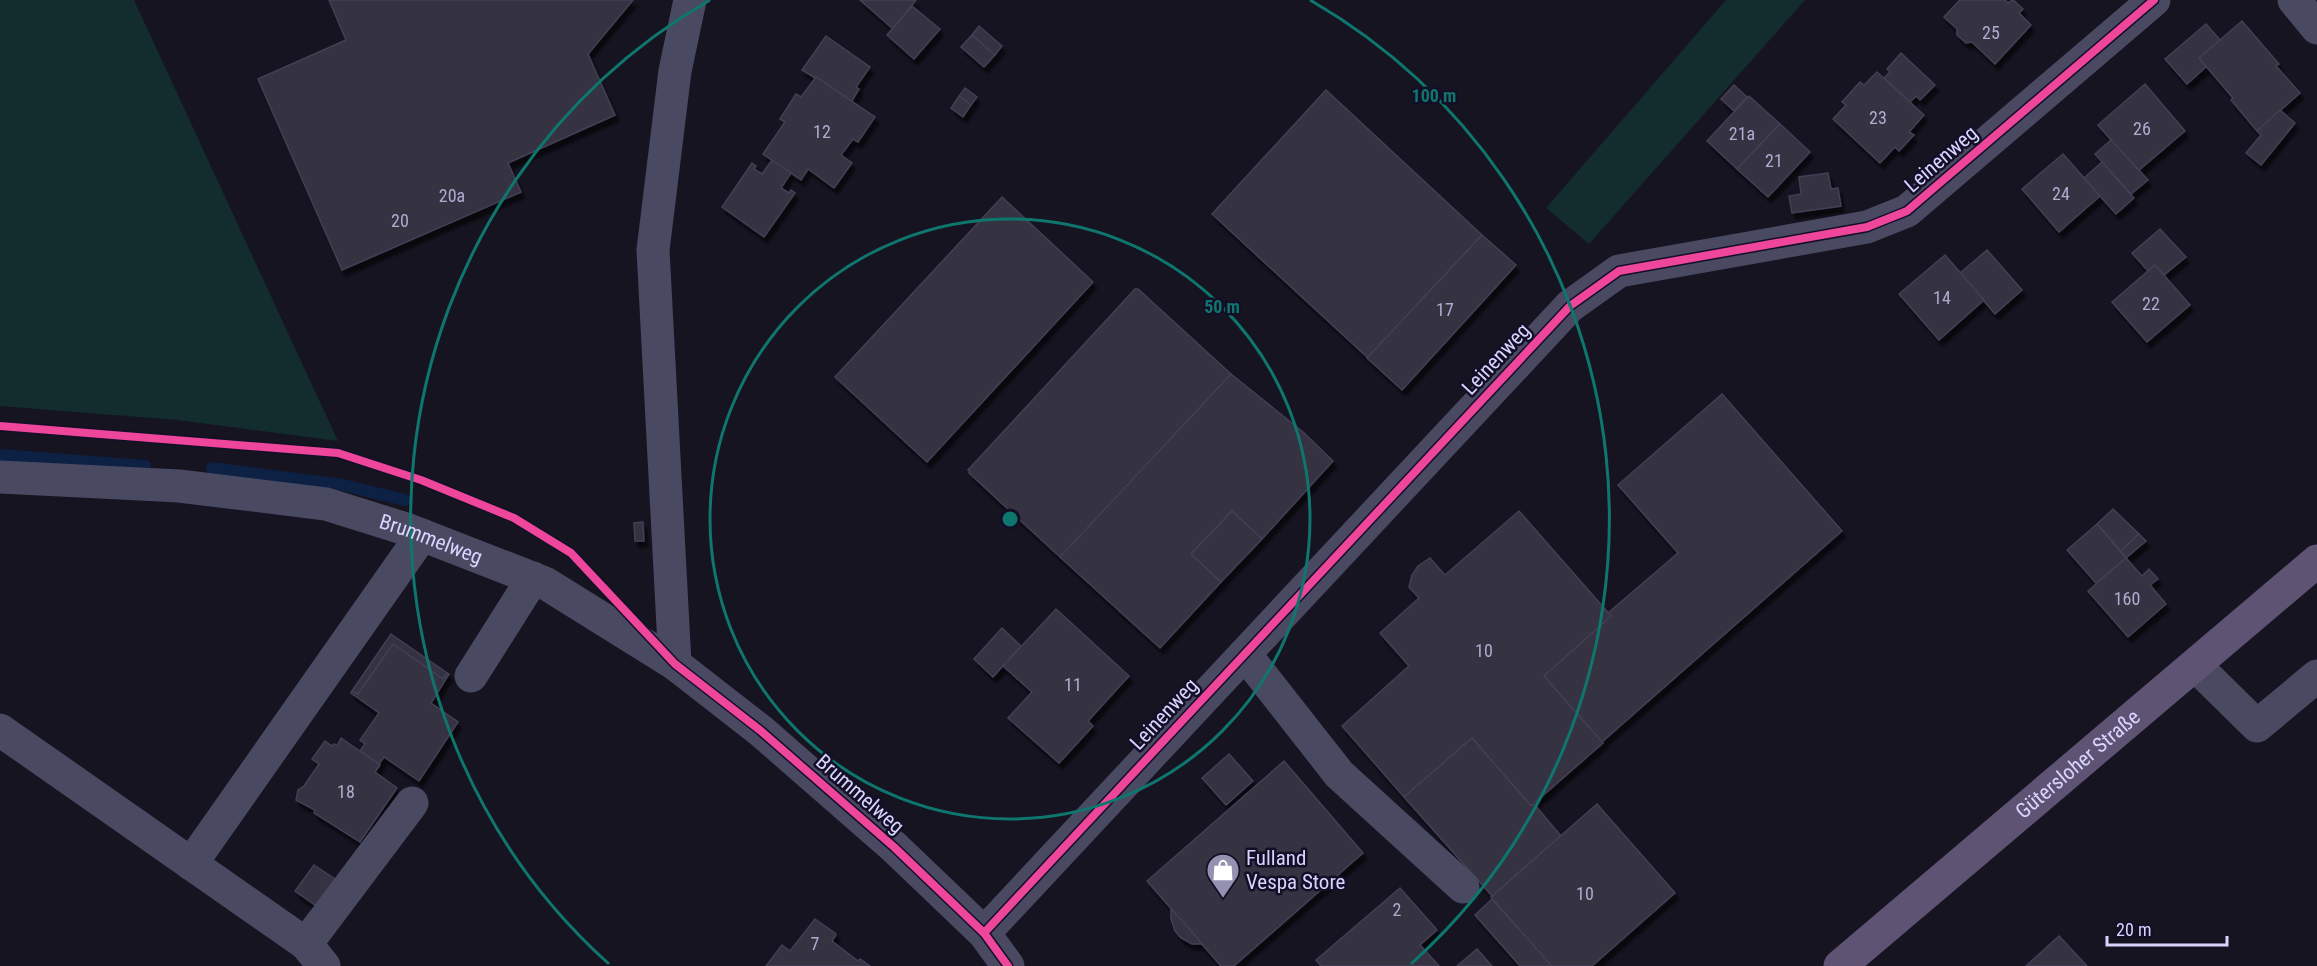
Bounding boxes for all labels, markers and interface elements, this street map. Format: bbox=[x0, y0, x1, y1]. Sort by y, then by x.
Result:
house number: 25 bbox=[1982, 22, 2000, 43]
text: 100 m bbox=[1412, 85, 1456, 106]
house number: 23 bbox=[1869, 107, 1887, 128]
house number: 26 bbox=[2133, 118, 2151, 139]
house number: 12 bbox=[813, 121, 831, 142]
street label: Leinenweg bbox=[1900, 121, 1982, 197]
house number: 21a bbox=[1729, 123, 1755, 144]
house number: 21 bbox=[1765, 150, 1783, 171]
house number: 24 bbox=[2052, 183, 2070, 204]
house number: 20a bbox=[439, 185, 465, 206]
house number: 20 bbox=[391, 210, 409, 231]
house number: 14 bbox=[1933, 287, 1951, 308]
house number: 22 bbox=[2142, 293, 2160, 314]
text: 50 m bbox=[1204, 296, 1240, 317]
house number: 17 bbox=[1436, 299, 1454, 320]
street label: Leinenweg bbox=[1457, 318, 1535, 400]
street label: Brummelweg bbox=[376, 509, 486, 569]
centre of rings bbox=[1000, 509, 1020, 529]
house number: 160 bbox=[2114, 588, 2140, 609]
house number: 10 bbox=[1475, 640, 1493, 661]
street label: Leinenweg bbox=[1125, 673, 1203, 755]
house number: 11 bbox=[1064, 674, 1082, 695]
street label: Gütersloher Straße bbox=[2011, 705, 2145, 823]
street label: Brummelweg bbox=[811, 749, 909, 839]
house number: 18 bbox=[337, 781, 355, 802]
place label: Fulland Vespa Store bbox=[1246, 846, 1346, 894]
shop icon: Fulland Vespa Store bbox=[1205, 852, 1241, 899]
house number: 10 bbox=[1576, 883, 1594, 904]
house number: 2 bbox=[1393, 899, 1402, 920]
scale bar bbox=[2107, 909, 2227, 947]
text: 20 m bbox=[2116, 919, 2151, 940]
house number: 7 bbox=[811, 933, 820, 954]

